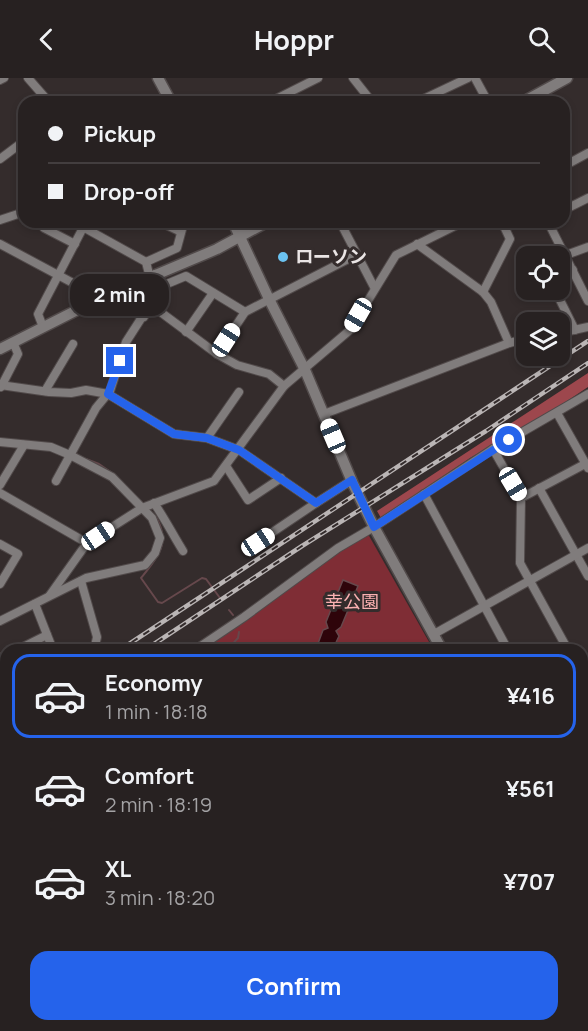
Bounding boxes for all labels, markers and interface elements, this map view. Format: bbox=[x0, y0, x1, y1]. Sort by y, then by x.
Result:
text: Hoppr bbox=[254, 21, 334, 58]
icon: back bbox=[30, 23, 63, 56]
icon: search bbox=[525, 23, 558, 56]
text: Pickup bbox=[84, 119, 156, 149]
text: Drop-off bbox=[84, 177, 174, 207]
place label: ローソン bbox=[295, 244, 367, 268]
map controls bbox=[516, 246, 570, 366]
button: locate bbox=[516, 246, 570, 300]
marker: ローソン bbox=[276, 250, 290, 264]
callout: 2 min bbox=[70, 274, 170, 316]
text: 2 min bbox=[93, 281, 146, 308]
car bbox=[341, 295, 375, 335]
button: layers bbox=[516, 312, 570, 366]
car bbox=[209, 320, 243, 360]
route end bbox=[106, 347, 133, 374]
car bbox=[318, 416, 348, 456]
route start bbox=[495, 426, 522, 453]
car bbox=[496, 464, 530, 504]
car bbox=[78, 518, 118, 554]
car bbox=[238, 525, 278, 559]
park label: 幸公園 bbox=[325, 589, 379, 613]
text: Economy bbox=[105, 668, 203, 698]
icon: car bbox=[33, 669, 87, 723]
text: ¥416 bbox=[506, 681, 555, 711]
text: 1 min · 18:18 bbox=[105, 698, 208, 725]
text: Comfort bbox=[105, 761, 194, 791]
icon: car bbox=[33, 762, 87, 816]
text: ¥561 bbox=[506, 774, 555, 804]
text: 2 min · 18:19 bbox=[105, 791, 212, 818]
text: XL bbox=[105, 854, 131, 884]
icon: car bbox=[33, 855, 87, 909]
text: ¥707 bbox=[504, 867, 555, 897]
text: 3 min · 18:20 bbox=[105, 884, 215, 911]
button: Confirm bbox=[30, 951, 558, 1020]

